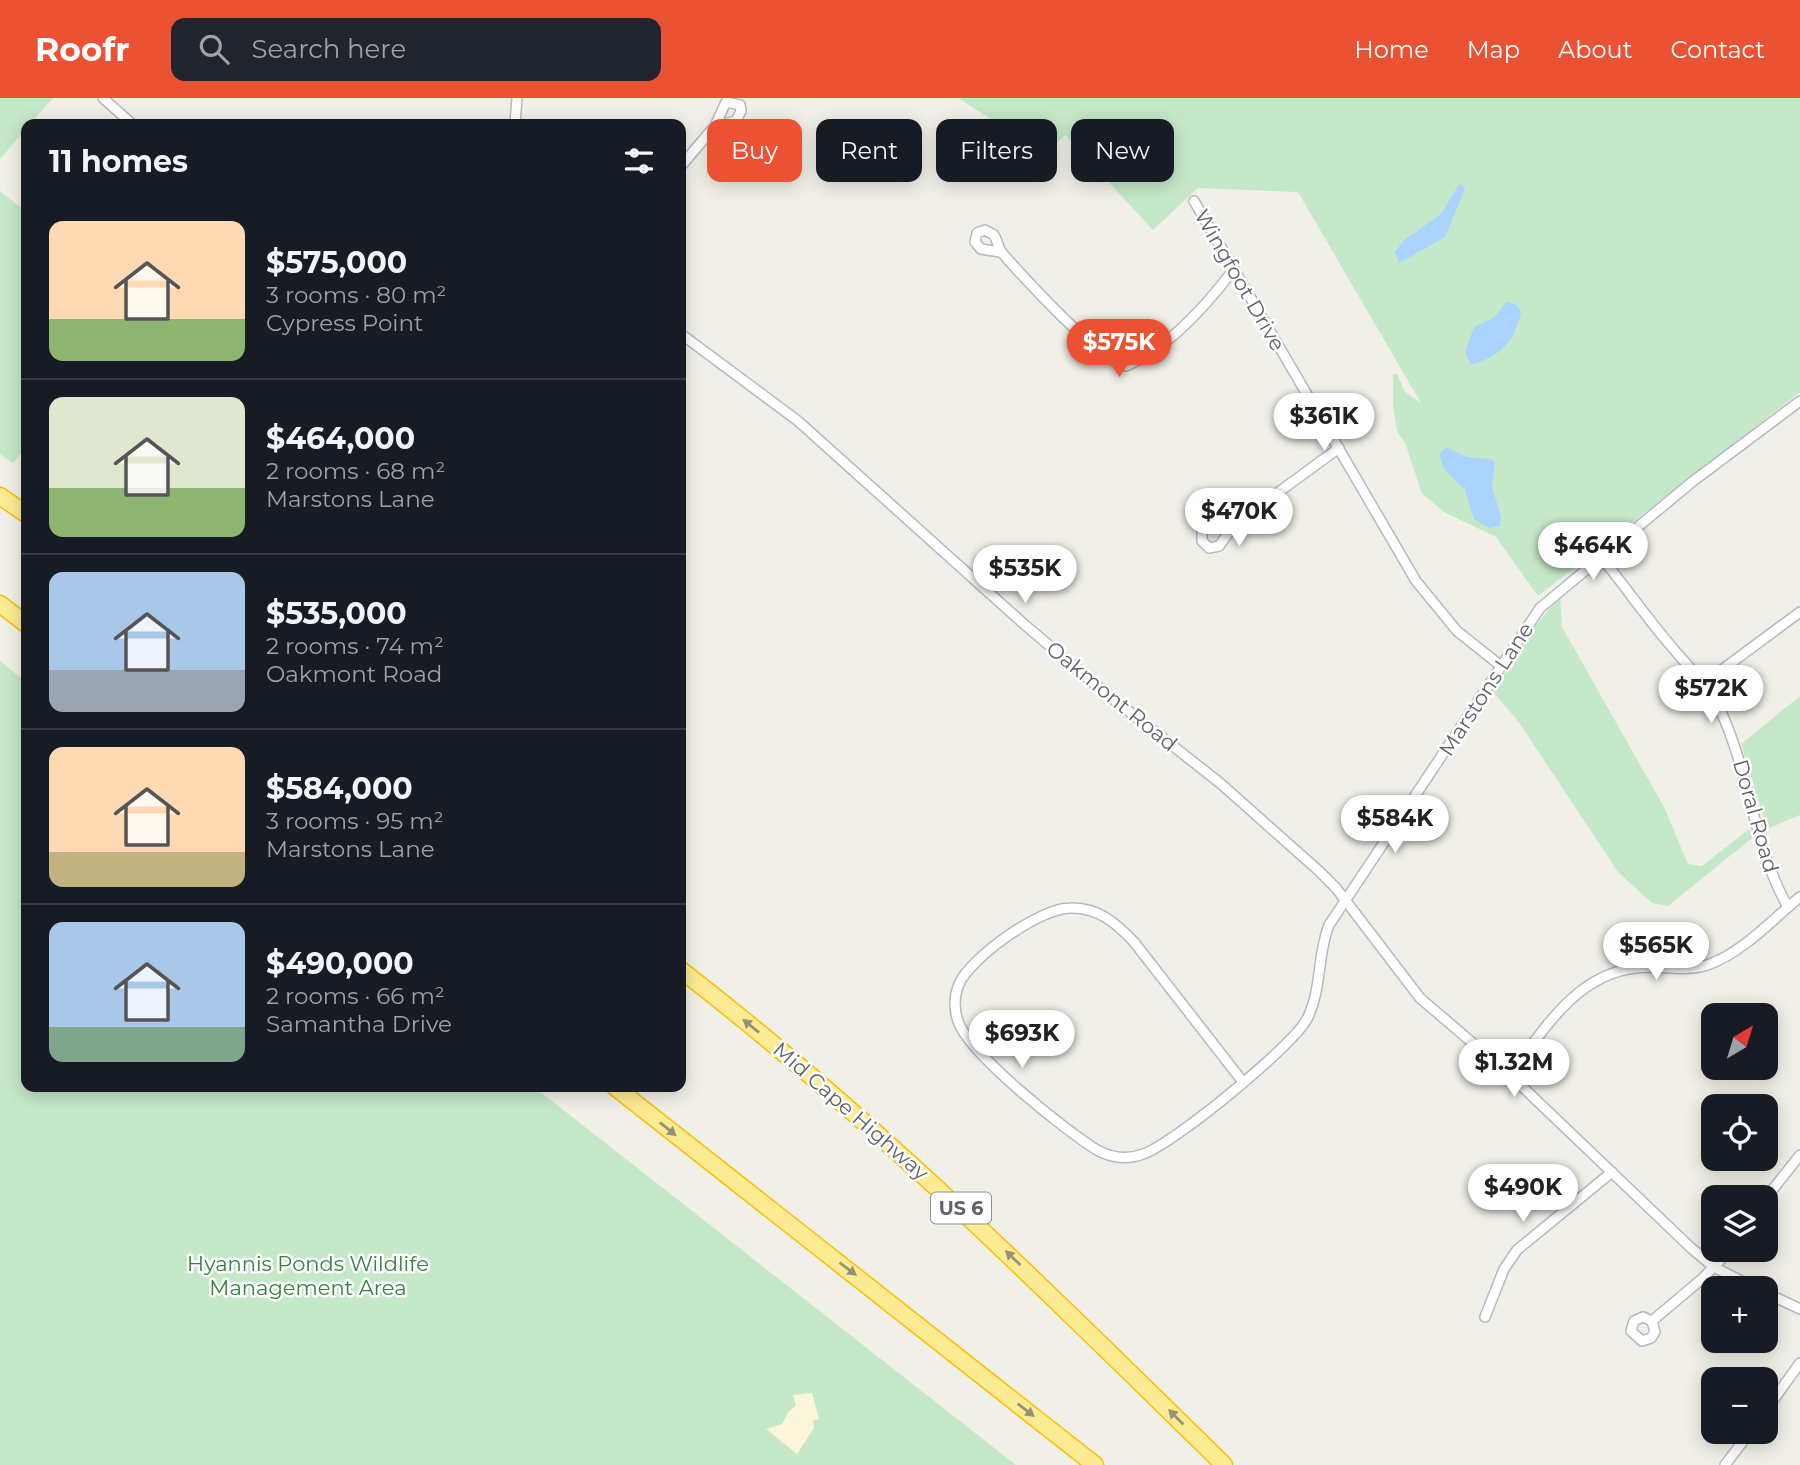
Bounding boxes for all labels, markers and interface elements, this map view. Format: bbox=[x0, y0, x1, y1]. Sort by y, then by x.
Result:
search box bbox=[171, 18, 661, 81]
text: Roofr bbox=[35, 29, 129, 69]
icon: search bbox=[195, 30, 233, 68]
text: Search here bbox=[251, 33, 406, 65]
text: Home bbox=[1354, 35, 1429, 64]
text: Map bbox=[1467, 35, 1520, 64]
text: About bbox=[1558, 35, 1632, 64]
text: Contact bbox=[1670, 35, 1765, 64]
chip: Buy bbox=[707, 119, 802, 182]
chip: Rent bbox=[816, 119, 922, 182]
chip: Filters bbox=[936, 119, 1057, 182]
chip: New bbox=[1071, 119, 1174, 182]
icon: filters bbox=[620, 142, 658, 180]
text: 11 homes bbox=[49, 143, 188, 180]
street label: Wingfoot Drive bbox=[1189, 205, 1291, 355]
text: $575,000 bbox=[266, 244, 407, 281]
icon: home bbox=[105, 249, 189, 333]
text: 3 rooms · 80 m² bbox=[266, 281, 446, 309]
text: Cypress Point bbox=[266, 309, 423, 337]
pin: $575K bbox=[1070, 320, 1168, 379]
text: $575K bbox=[1083, 328, 1155, 356]
pin: $361K bbox=[1275, 394, 1373, 453]
text: $361K bbox=[1290, 402, 1358, 430]
text: $464,000 bbox=[266, 420, 415, 457]
icon: home bbox=[105, 425, 189, 509]
text: 2 rooms · 68 m² bbox=[266, 457, 445, 485]
text: Marstons Lane bbox=[266, 485, 435, 513]
pin: $470K bbox=[1190, 489, 1288, 548]
text: $470K bbox=[1201, 497, 1277, 525]
pin: $464K bbox=[1544, 522, 1642, 582]
text: $464K bbox=[1554, 531, 1632, 559]
pin: $535K bbox=[976, 546, 1074, 605]
text: $535K bbox=[989, 554, 1061, 582]
text: $535,000 bbox=[266, 595, 407, 632]
icon: home bbox=[105, 600, 189, 684]
street label: Marstons Lane bbox=[1434, 618, 1538, 760]
text: 2 rooms · 74 m² bbox=[266, 632, 444, 660]
street label: Oakmont Road bbox=[1042, 636, 1182, 756]
text: Oakmont Road bbox=[266, 660, 442, 688]
pin: $572K bbox=[1662, 666, 1760, 725]
text: $572K bbox=[1675, 674, 1747, 702]
street label: Doral Road bbox=[1728, 757, 1784, 875]
text: $584,000 bbox=[266, 770, 413, 807]
icon: home bbox=[105, 775, 189, 859]
pin: $584K bbox=[1346, 796, 1444, 855]
text: $584K bbox=[1357, 804, 1433, 832]
text: 3 rooms · 95 m² bbox=[266, 807, 444, 835]
text: Marstons Lane bbox=[266, 835, 435, 863]
pin: $565K bbox=[1607, 922, 1705, 982]
text: $565K bbox=[1619, 931, 1693, 959]
text: $490,000 bbox=[266, 945, 414, 982]
icon: home bbox=[105, 950, 189, 1034]
text: 2 rooms · 66 m² bbox=[266, 982, 445, 1010]
north arrow bbox=[1701, 1003, 1778, 1080]
map controls bbox=[1701, 1003, 1778, 1444]
text: Samantha Drive bbox=[266, 1010, 452, 1038]
pin: $693K bbox=[973, 1010, 1071, 1070]
one-way arrow bbox=[743, 1018, 761, 1033]
text: $693K bbox=[985, 1019, 1059, 1047]
street label: Mid Cape Highway bbox=[768, 1037, 934, 1186]
pin: $1.32M bbox=[1457, 1040, 1571, 1099]
text: $1.32M bbox=[1475, 1048, 1553, 1076]
button: locate bbox=[1701, 1094, 1778, 1171]
one-way arrow bbox=[659, 1122, 677, 1137]
pin: $490K bbox=[1474, 1164, 1572, 1224]
text: $490K bbox=[1484, 1173, 1562, 1201]
button: layers bbox=[1701, 1185, 1778, 1262]
road number: US 6 bbox=[931, 1192, 991, 1224]
park label: Hyannis Ponds Wildlife Management Area bbox=[187, 1251, 429, 1300]
one-way arrow bbox=[1005, 1251, 1022, 1267]
one-way arrow bbox=[838, 1262, 856, 1277]
button: + bbox=[1701, 1276, 1778, 1353]
button: − bbox=[1701, 1367, 1778, 1444]
one-way arrow bbox=[1018, 1402, 1035, 1417]
one-way arrow bbox=[1168, 1409, 1184, 1426]

